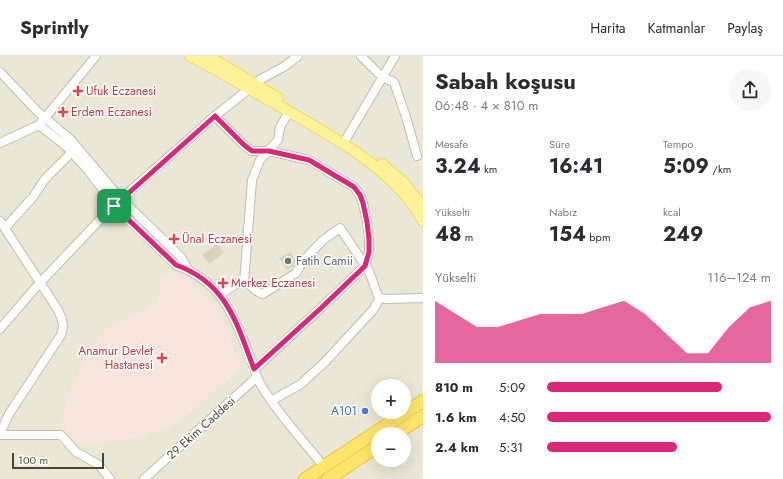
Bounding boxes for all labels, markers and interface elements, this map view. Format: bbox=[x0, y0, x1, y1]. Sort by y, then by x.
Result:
text: Sprintly bbox=[20, 14, 89, 41]
text: Harita bbox=[590, 18, 626, 38]
text: Katmanlar bbox=[648, 18, 705, 38]
text: Paylaş bbox=[727, 18, 763, 38]
text: Sabah koşusu bbox=[435, 65, 576, 97]
button: share bbox=[729, 69, 771, 111]
place label: Ufuk Eczanesi bbox=[86, 82, 156, 100]
marker: Ufuk Eczanesi bbox=[73, 86, 83, 96]
text: 06:48 · 4 × 810 m bbox=[435, 96, 538, 115]
place label: Erdem Eczanesi bbox=[71, 103, 152, 121]
marker: Erdem Eczanesi bbox=[58, 107, 68, 117]
text: Mesafe bbox=[435, 136, 468, 152]
text: Süre bbox=[549, 136, 570, 152]
text: Tempo bbox=[663, 136, 694, 152]
text: 3.24 bbox=[435, 152, 481, 181]
text: 16:41 bbox=[549, 152, 603, 181]
text: 5:09 bbox=[663, 152, 709, 181]
text: km bbox=[481, 161, 497, 177]
text: /km bbox=[709, 161, 731, 177]
pin bbox=[97, 189, 131, 223]
icon: arrive bbox=[103, 195, 125, 217]
text: Yükselti bbox=[435, 204, 470, 220]
text: Nabız bbox=[549, 204, 577, 220]
text: kcal bbox=[663, 204, 681, 220]
text: 48 bbox=[435, 220, 462, 249]
text: 154 bbox=[549, 220, 586, 249]
text: 249 bbox=[663, 220, 703, 249]
text: m bbox=[462, 229, 473, 245]
text: bpm bbox=[586, 229, 610, 245]
place label: Ünal Eczanesi bbox=[182, 230, 252, 248]
marker: Ünal Eczanesi bbox=[169, 234, 179, 244]
place label: Fatih Camii bbox=[296, 252, 353, 270]
marker: Fatih Camii bbox=[283, 256, 293, 266]
text: Yükselti bbox=[435, 268, 476, 287]
text: 116–124 m bbox=[707, 268, 771, 287]
place label: Merkez Eczanesi bbox=[231, 274, 315, 292]
marker: Merkez Eczanesi bbox=[218, 278, 228, 288]
place label: Anamur Devlet Hastanesi bbox=[78, 342, 153, 374]
marker: Anamur Devlet Hastanesi bbox=[156, 352, 168, 364]
text: 810 m bbox=[435, 378, 473, 397]
text: 5:09 bbox=[499, 378, 526, 397]
map controls bbox=[371, 379, 411, 467]
button: + bbox=[371, 379, 411, 419]
street label: 29 Ekim Caddesi bbox=[163, 392, 239, 464]
place label: A101 bbox=[331, 402, 357, 420]
marker: A101 bbox=[360, 406, 370, 416]
text: 1.6 km bbox=[435, 408, 477, 427]
text: 4:50 bbox=[499, 408, 526, 427]
button: − bbox=[371, 427, 411, 467]
text: 2.4 km bbox=[435, 438, 479, 457]
text: 5:31 bbox=[499, 438, 523, 457]
scale bar bbox=[12, 451, 104, 470]
text: 100 m bbox=[18, 452, 48, 468]

